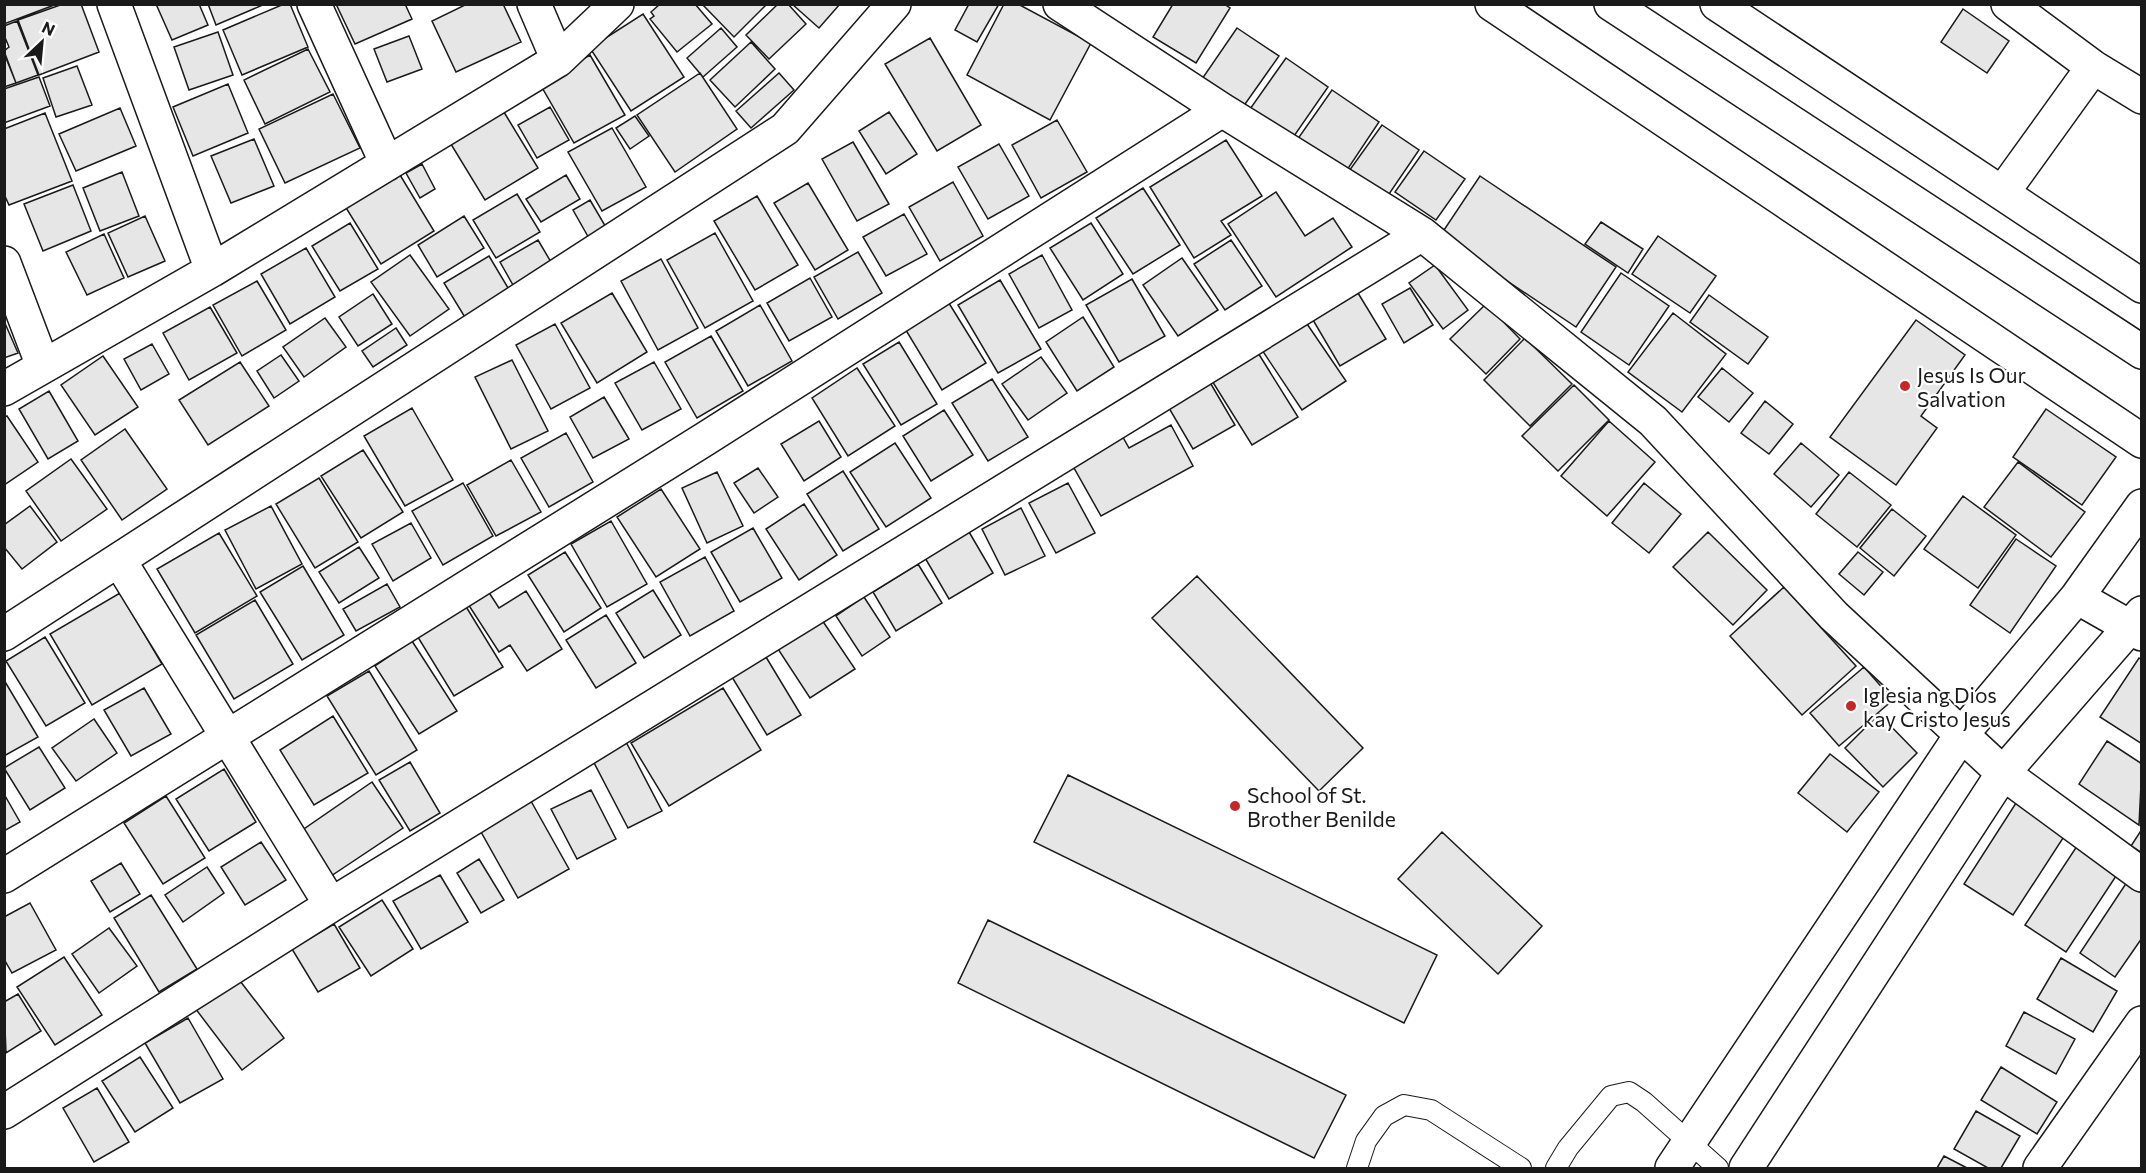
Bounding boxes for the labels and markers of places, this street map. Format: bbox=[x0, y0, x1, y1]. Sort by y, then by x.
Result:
place label: Jesus Is Our Salvation bbox=[1917, 362, 2026, 411]
marker: Jesus Is Our Salvation bbox=[1898, 379, 1912, 393]
place label: Iglesia ng Dios kay Cristo Jesus bbox=[1863, 682, 2011, 731]
marker: Iglesia ng Dios kay Cristo Jesus bbox=[1844, 699, 1858, 713]
place label: School of St. Brother Benilde bbox=[1247, 782, 1396, 831]
marker: School of St. Brother Benilde bbox=[1228, 799, 1242, 813]

